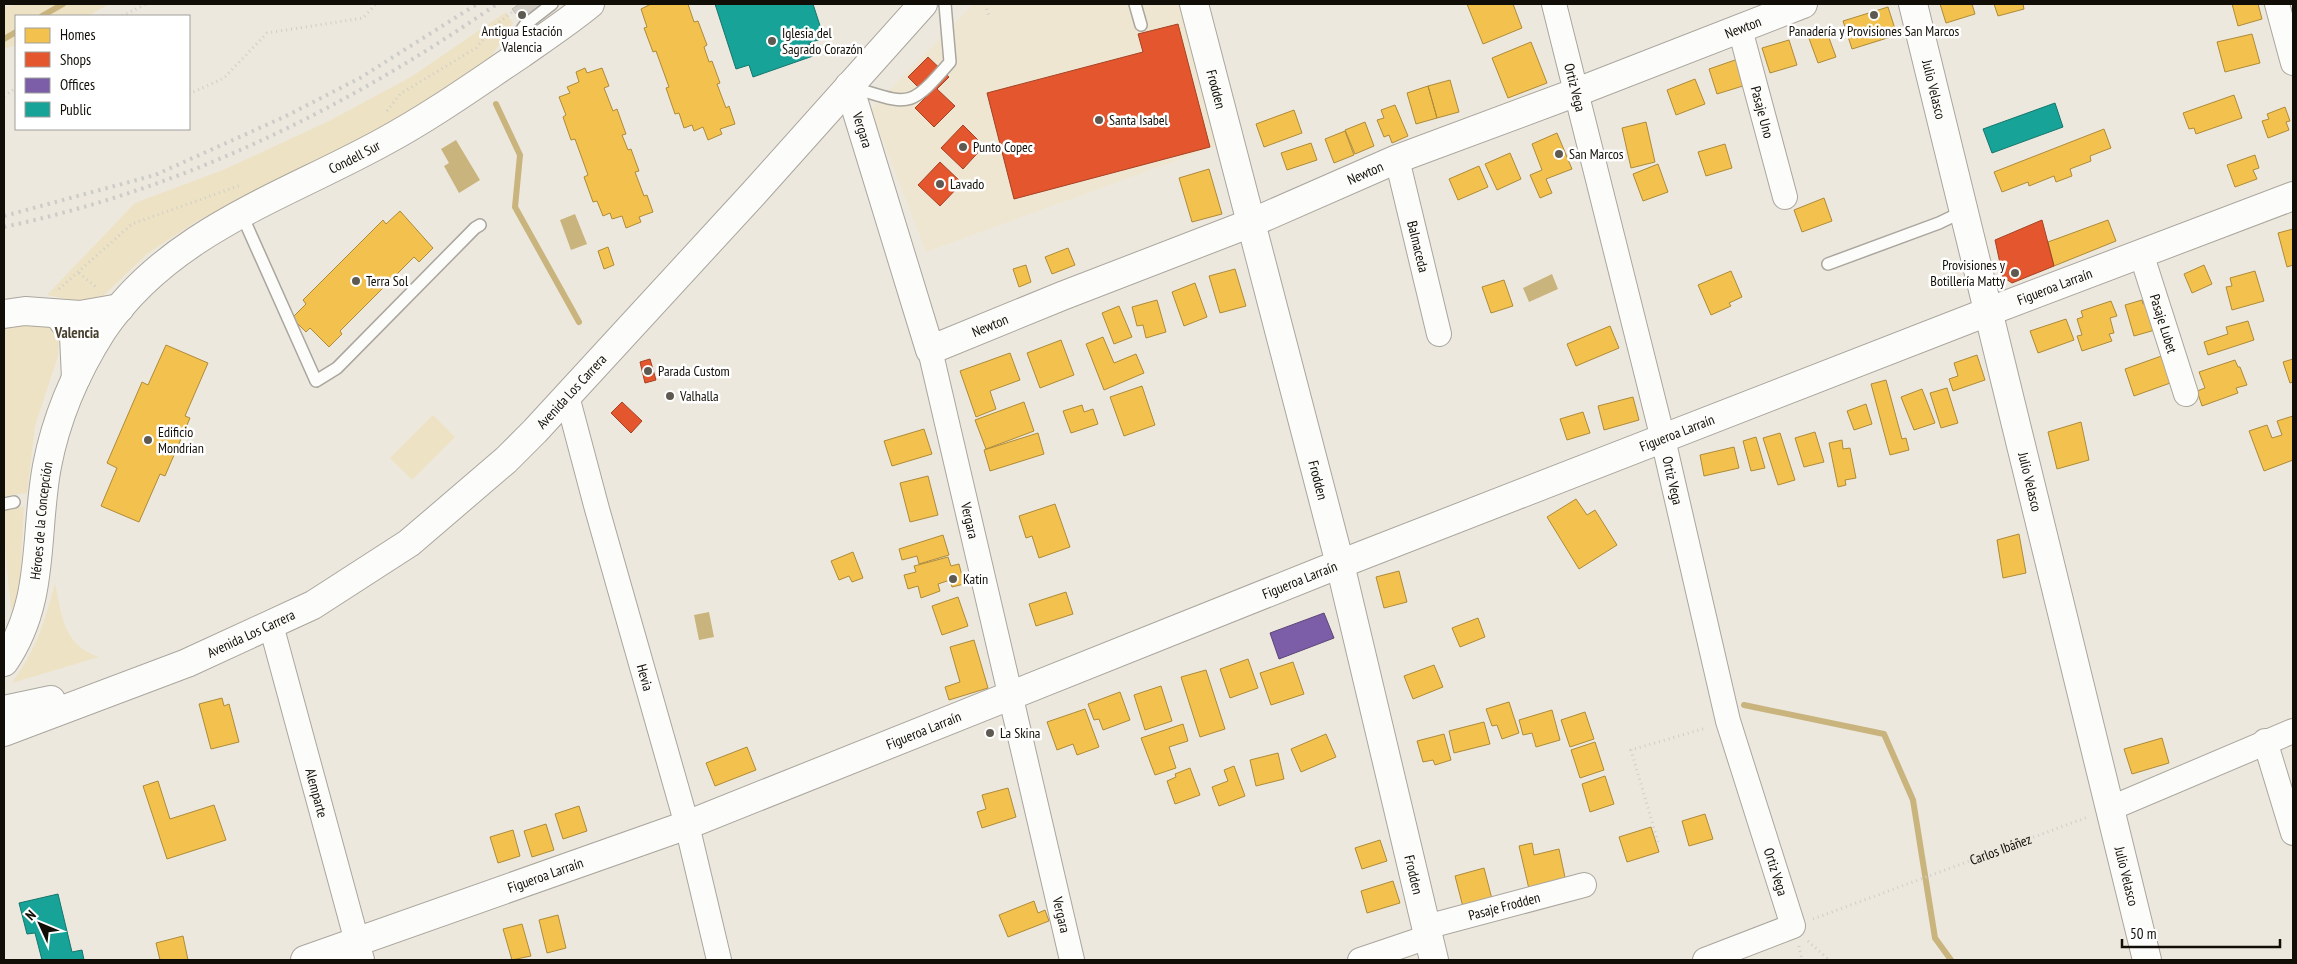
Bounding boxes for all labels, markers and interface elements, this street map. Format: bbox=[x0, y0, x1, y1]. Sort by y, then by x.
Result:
marker: Antigua Estación Valencia bbox=[516, 9, 528, 21]
marker: Panadería y Provisiones San Marcos bbox=[1868, 9, 1880, 21]
street label: Newton bbox=[1722, 12, 1764, 43]
legend bbox=[15, 15, 190, 130]
place label: Antigua Estación Valencia bbox=[482, 22, 562, 56]
place label: Panadería y Provisiones San Marcos bbox=[1789, 22, 1960, 40]
place label: Iglesia del Sagrado Corazón bbox=[782, 24, 863, 58]
text: Homes bbox=[60, 25, 96, 44]
marker: Iglesia del Sagrado Corazón bbox=[766, 35, 778, 47]
text: Shops bbox=[60, 50, 91, 69]
street label: Julio Velasco bbox=[1918, 57, 1950, 121]
street label: Ortiz Vega bbox=[1560, 61, 1590, 114]
street label: Frodden bbox=[1202, 68, 1230, 111]
text: Offices bbox=[60, 75, 95, 94]
street label: Pasaje Uno bbox=[1747, 84, 1778, 140]
text: Public bbox=[60, 100, 92, 119]
street label: Vergara bbox=[848, 109, 876, 150]
place label: Santa Isabel bbox=[1109, 111, 1169, 129]
marker: Santa Isabel bbox=[1093, 114, 1105, 126]
street label: Condell Sur bbox=[326, 136, 383, 178]
place label: Punto Copec bbox=[973, 138, 1033, 156]
marker: Punto Copec bbox=[957, 141, 969, 153]
place label: San Marcos bbox=[1569, 145, 1624, 163]
marker: San Marcos bbox=[1553, 148, 1565, 160]
street label: Newton bbox=[1344, 157, 1386, 189]
place label: Lavado bbox=[950, 175, 984, 193]
marker: Lavado bbox=[934, 178, 946, 190]
street label: Balmaceda bbox=[1403, 219, 1433, 274]
place label: Provisiones y Botillería Matty bbox=[1930, 256, 2006, 290]
street label: Figueroa Larraín bbox=[2014, 264, 2095, 309]
marker: Provisiones y Botillería Matty bbox=[2009, 267, 2021, 279]
place label: Terra Sol bbox=[366, 272, 409, 290]
marker: Terra Sol bbox=[350, 275, 362, 287]
street label: Pasaje Lubet bbox=[2146, 292, 2181, 355]
street label: Newton bbox=[969, 310, 1011, 341]
district label: Valencia bbox=[54, 323, 99, 342]
street label: Avenida Los Carrera bbox=[533, 350, 610, 432]
place label: Parada Custom bbox=[658, 362, 730, 380]
marker: Parada Custom bbox=[642, 365, 654, 377]
place label: Valhalla bbox=[679, 387, 719, 405]
marker: Valhalla bbox=[664, 390, 676, 402]
street label: Figueroa Larraín bbox=[1637, 410, 1717, 456]
place label: Edificio Mondrian bbox=[158, 423, 204, 457]
marker: Edificio Mondrian bbox=[142, 434, 154, 446]
street label: Julio Velasco bbox=[2014, 449, 2046, 513]
street label: Ortiz Vega bbox=[1658, 454, 1687, 506]
street label: Frodden bbox=[1304, 459, 1332, 502]
street label: Héroes de la Concepción bbox=[26, 460, 57, 581]
street label: Vergara bbox=[957, 500, 983, 540]
street label: Figueroa Larraín bbox=[1260, 557, 1340, 603]
place label: Katin bbox=[963, 570, 988, 588]
marker: Katin bbox=[947, 573, 959, 585]
street label: Avenida Los Carrera bbox=[204, 606, 298, 662]
street label: Hevia bbox=[633, 662, 657, 693]
street label: Figueroa Larraín bbox=[884, 707, 964, 753]
place label: La Skina bbox=[1000, 724, 1040, 742]
marker: La Skina bbox=[984, 727, 996, 739]
street label: Alemparte bbox=[301, 766, 332, 820]
street label: Carlos Ibáñez bbox=[1967, 830, 2034, 869]
street label: Julio Velasco bbox=[2110, 844, 2142, 908]
street label: Ortiz Vega bbox=[1760, 846, 1792, 898]
street label: Figueroa Larraín bbox=[505, 853, 586, 897]
street label: Frodden bbox=[1400, 853, 1427, 896]
street label: Pasaje Frodden bbox=[1466, 888, 1542, 924]
street label: Vergara bbox=[1048, 894, 1074, 935]
north arrow bbox=[15, 899, 65, 949]
text: N bbox=[22, 906, 40, 924]
scale bar bbox=[2122, 916, 2280, 948]
text: 50 m bbox=[2130, 924, 2156, 943]

